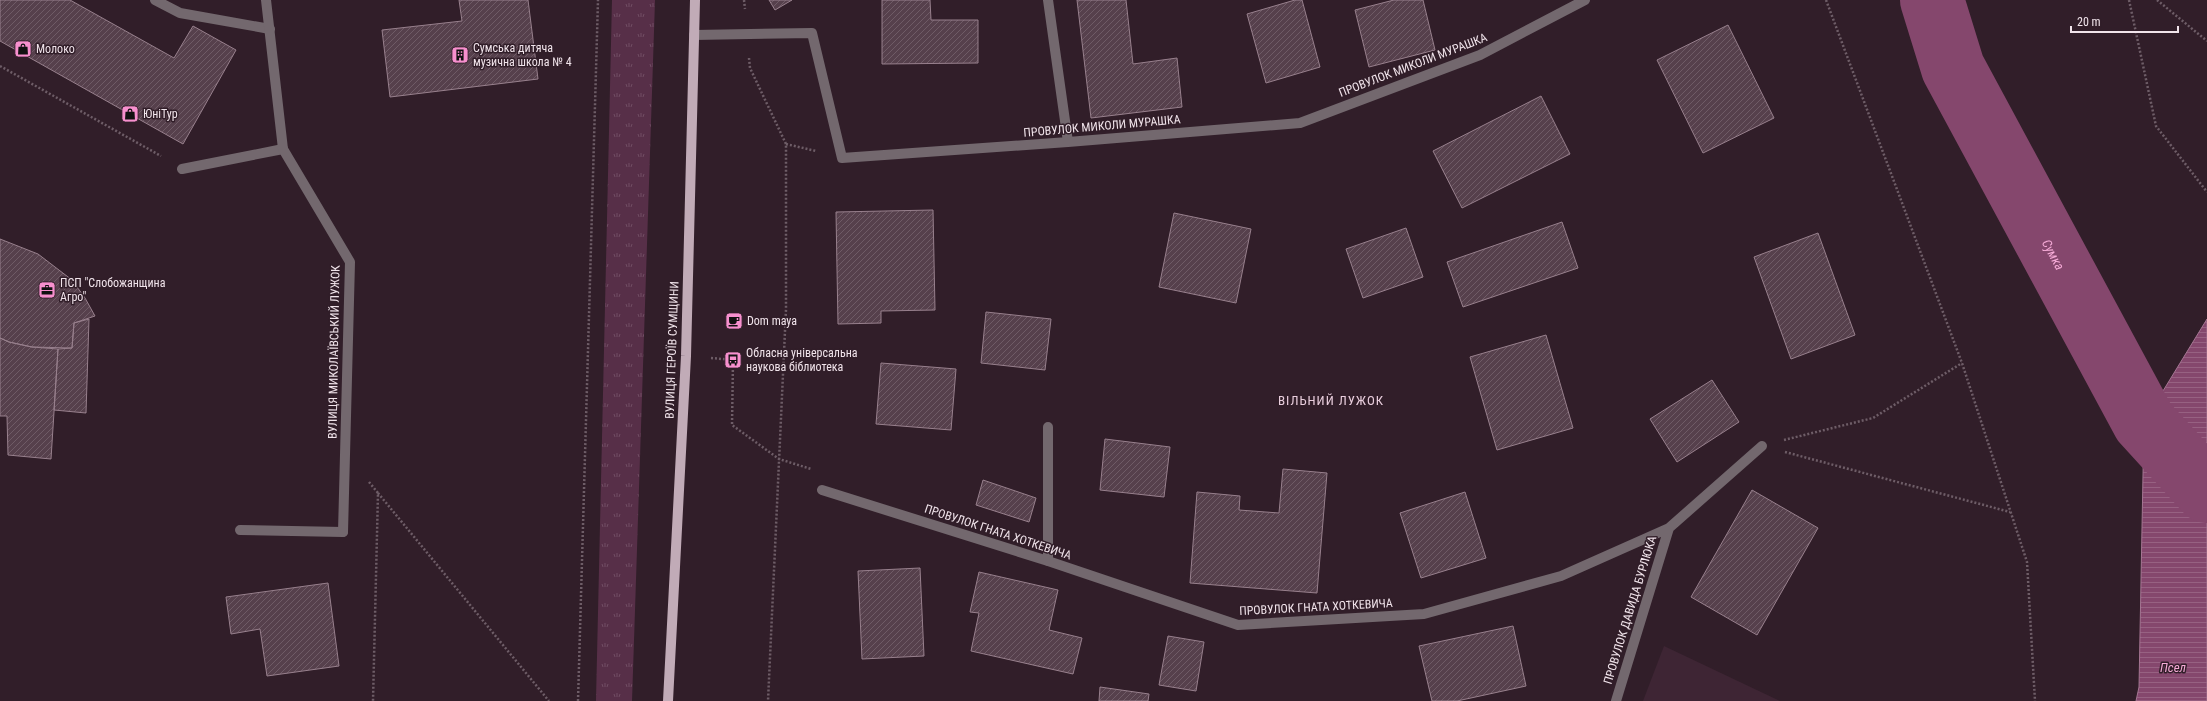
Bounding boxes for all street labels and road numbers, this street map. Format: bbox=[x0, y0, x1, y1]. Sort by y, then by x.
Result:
street label: ПРОВУЛОК МИКОЛИ МУРАШКА bbox=[1337, 30, 1489, 100]
street label: ПРОВУЛОК МИКОЛИ МУРАШКА bbox=[1023, 112, 1181, 140]
street label: ВУЛИЦЯ МИКОЛАЇВСЬКИЙ ЛУЖОК bbox=[324, 265, 343, 439]
street label: ВУЛИЦЯ ГЕРОЇВ СУМЩИНИ bbox=[662, 281, 681, 419]
street label: ПРОВУЛОК ГНАТА ХОТКЕВИЧА bbox=[923, 502, 1073, 562]
street label: ПРОВУЛОК ДАВИДА БУРЛЮКА bbox=[1601, 534, 1659, 686]
street label: ПРОВУЛОК ГНАТА ХОТКЕВИЧА bbox=[1239, 596, 1393, 618]

